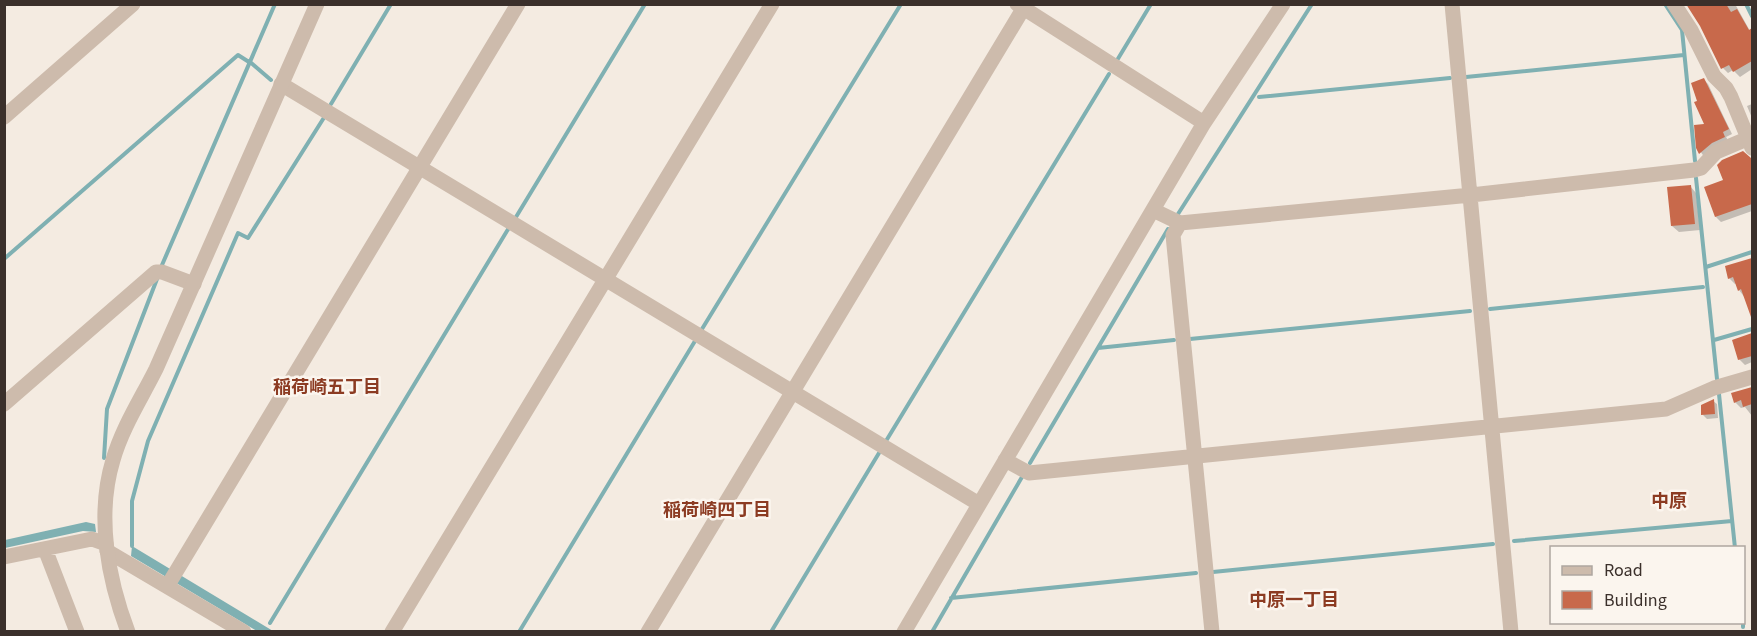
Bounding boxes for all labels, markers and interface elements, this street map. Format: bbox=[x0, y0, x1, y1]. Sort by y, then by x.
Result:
district label: 稲荷崎五丁目 bbox=[273, 375, 381, 400]
district label: 中原 bbox=[1651, 489, 1687, 514]
district label: 稲荷崎四丁目 bbox=[663, 498, 771, 523]
legend bbox=[1550, 546, 1745, 624]
text: Road bbox=[1604, 558, 1643, 583]
district label: 中原一丁目 bbox=[1249, 588, 1339, 613]
text: Building bbox=[1604, 588, 1667, 613]

